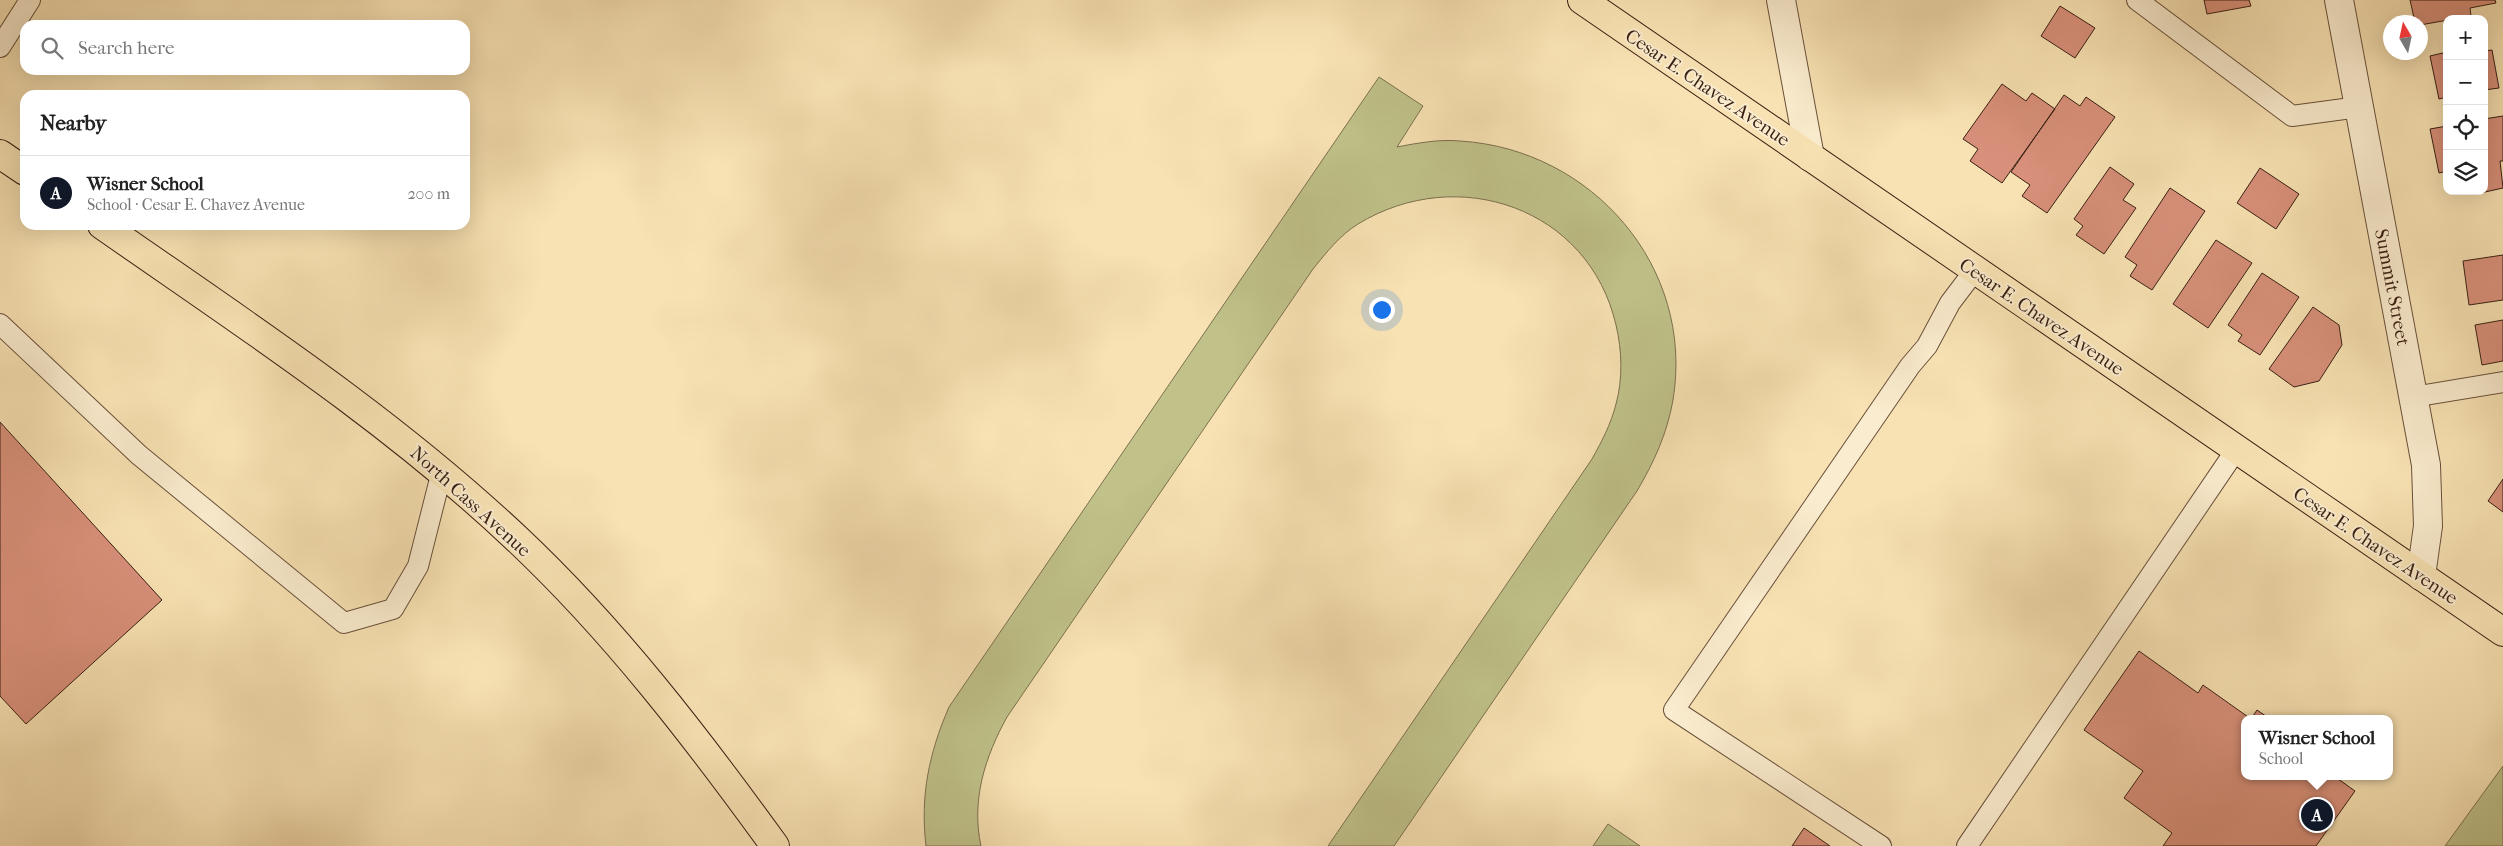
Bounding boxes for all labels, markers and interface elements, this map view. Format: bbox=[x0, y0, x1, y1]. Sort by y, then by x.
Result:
north arrow bbox=[2383, 15, 2428, 60]
map controls bbox=[2443, 15, 2488, 195]
button: + bbox=[2443, 15, 2488, 60]
search box bbox=[20, 20, 470, 75]
street label: Cesar E. Chavez Avenue bbox=[1621, 25, 1794, 151]
icon: search bbox=[38, 34, 66, 62]
text: Search here bbox=[78, 37, 174, 59]
button: − bbox=[2443, 60, 2488, 105]
button: locate bbox=[2443, 105, 2488, 150]
text: Nearby bbox=[40, 111, 106, 135]
button: layers bbox=[2443, 150, 2488, 195]
text: Wisner School bbox=[87, 173, 204, 195]
text: A bbox=[51, 184, 61, 203]
text: 200 m bbox=[407, 184, 450, 203]
text: School · Cesar E. Chavez Avenue bbox=[87, 195, 305, 214]
street label: Summit Street bbox=[2370, 227, 2414, 348]
street label: Cesar E. Chavez Avenue bbox=[1955, 254, 2128, 380]
your location bbox=[1369, 297, 1395, 323]
street label: North Cass Avenue bbox=[406, 442, 535, 562]
street label: Cesar E. Chavez Avenue bbox=[2289, 483, 2462, 609]
popup bbox=[2241, 715, 2393, 780]
text: Wisner School bbox=[2259, 727, 2375, 749]
text: School bbox=[2259, 749, 2303, 768]
pin: A bbox=[2301, 796, 2333, 834]

